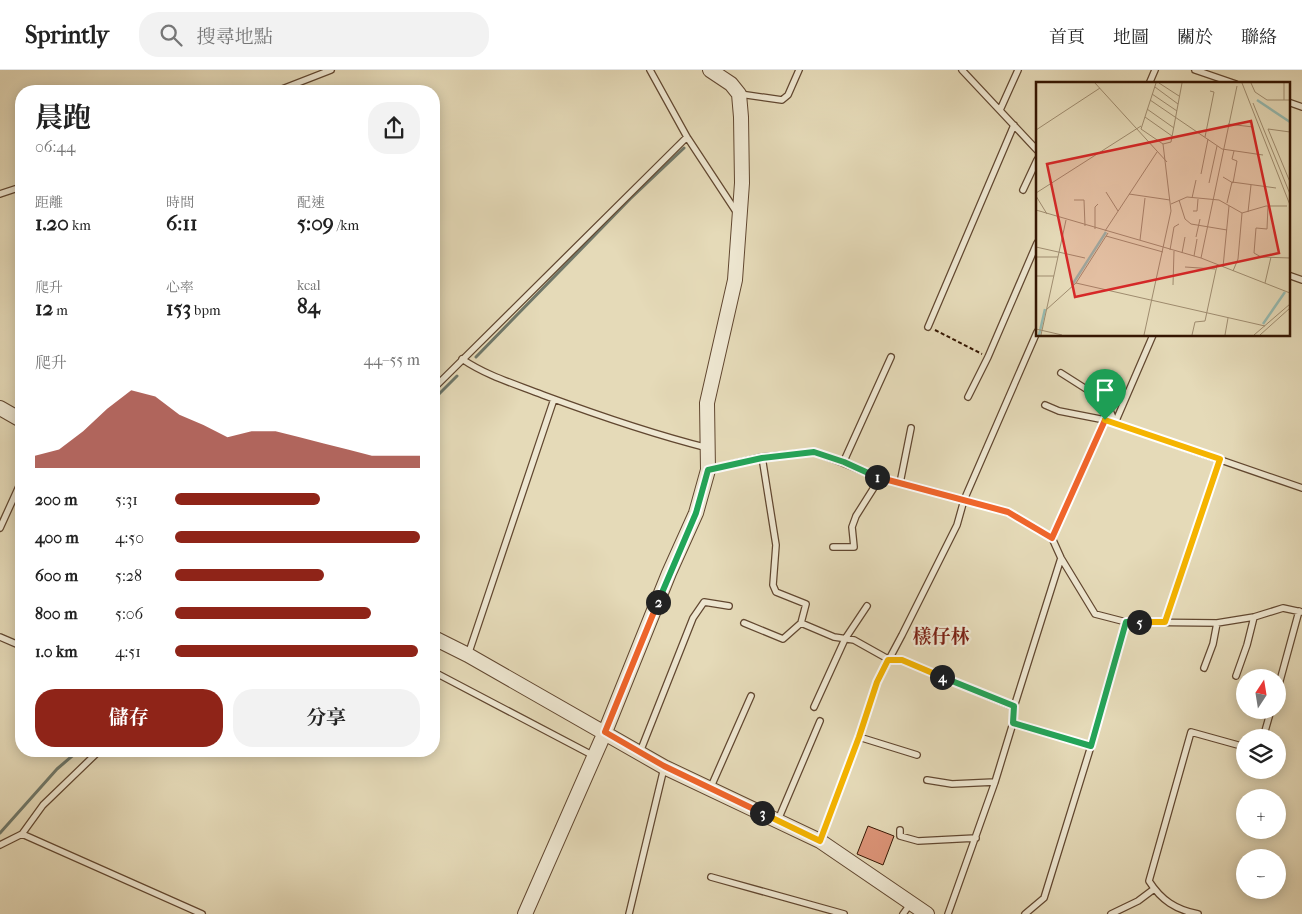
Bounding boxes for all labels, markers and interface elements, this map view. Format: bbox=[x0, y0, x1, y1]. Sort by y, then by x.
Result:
search box bbox=[139, 12, 489, 57]
text: Sprintly bbox=[25, 21, 109, 49]
icon: search bbox=[157, 21, 185, 49]
text: 搜尋地點 bbox=[197, 26, 273, 48]
text: 首頁 bbox=[1049, 27, 1085, 48]
text: 地圖 bbox=[1113, 27, 1149, 48]
text: 關於 bbox=[1177, 27, 1213, 48]
text: 聯絡 bbox=[1241, 27, 1277, 48]
inset map bbox=[1036, 82, 1290, 336]
text: 晨跑 bbox=[35, 101, 91, 134]
button: share bbox=[368, 102, 420, 154]
text: 06:44 bbox=[35, 137, 75, 156]
text: 距離 bbox=[35, 194, 63, 211]
text: 時間 bbox=[166, 194, 194, 211]
text: 配速 bbox=[297, 194, 325, 211]
text: 1.20 bbox=[35, 211, 69, 235]
text: 6:11 bbox=[166, 211, 197, 235]
text: 5:09 bbox=[297, 211, 334, 235]
text: km bbox=[69, 217, 91, 234]
text: /km bbox=[334, 217, 359, 234]
text: kcal bbox=[297, 277, 321, 294]
text: 爬升 bbox=[35, 279, 63, 296]
text: 心率 bbox=[166, 279, 194, 296]
text: 84 bbox=[297, 294, 320, 318]
text: 12 bbox=[35, 296, 53, 320]
text: 153 bbox=[166, 296, 191, 320]
text: m bbox=[53, 302, 68, 319]
text: bpm bbox=[191, 302, 221, 319]
text: 44–55 m bbox=[364, 350, 420, 369]
text: 爬升 bbox=[35, 353, 67, 372]
pin bbox=[1084, 369, 1126, 420]
icon: arrive bbox=[1091, 376, 1119, 404]
pin: 1 bbox=[864, 464, 890, 490]
text: 1 bbox=[875, 469, 880, 486]
text: 200 m bbox=[35, 490, 78, 509]
text: 5:31 bbox=[115, 490, 138, 509]
text: 400 m bbox=[35, 528, 79, 547]
text: 4:50 bbox=[115, 528, 144, 547]
text: 600 m bbox=[35, 566, 78, 585]
text: 5:28 bbox=[115, 566, 142, 585]
pin: 2 bbox=[646, 590, 670, 614]
text: 2 bbox=[655, 594, 662, 611]
text: 800 m bbox=[35, 604, 77, 623]
text: 5:06 bbox=[115, 604, 143, 623]
pin: 5 bbox=[1126, 610, 1152, 634]
text: 5 bbox=[1136, 614, 1143, 631]
district label: 檨仔林 bbox=[912, 626, 970, 648]
text: 1.0 km bbox=[35, 642, 78, 661]
text: 4:51 bbox=[115, 642, 141, 661]
pin: 4 bbox=[930, 664, 954, 690]
text: 4 bbox=[938, 669, 947, 686]
north arrow bbox=[1236, 669, 1286, 719]
map controls bbox=[1236, 669, 1286, 899]
button: 儲存 bbox=[35, 689, 223, 747]
button: 分享 bbox=[233, 689, 420, 747]
button: layers bbox=[1236, 729, 1286, 779]
button: + bbox=[1236, 789, 1286, 839]
pin: 3 bbox=[750, 800, 774, 826]
text: 3 bbox=[760, 805, 765, 822]
button: − bbox=[1236, 849, 1286, 899]

